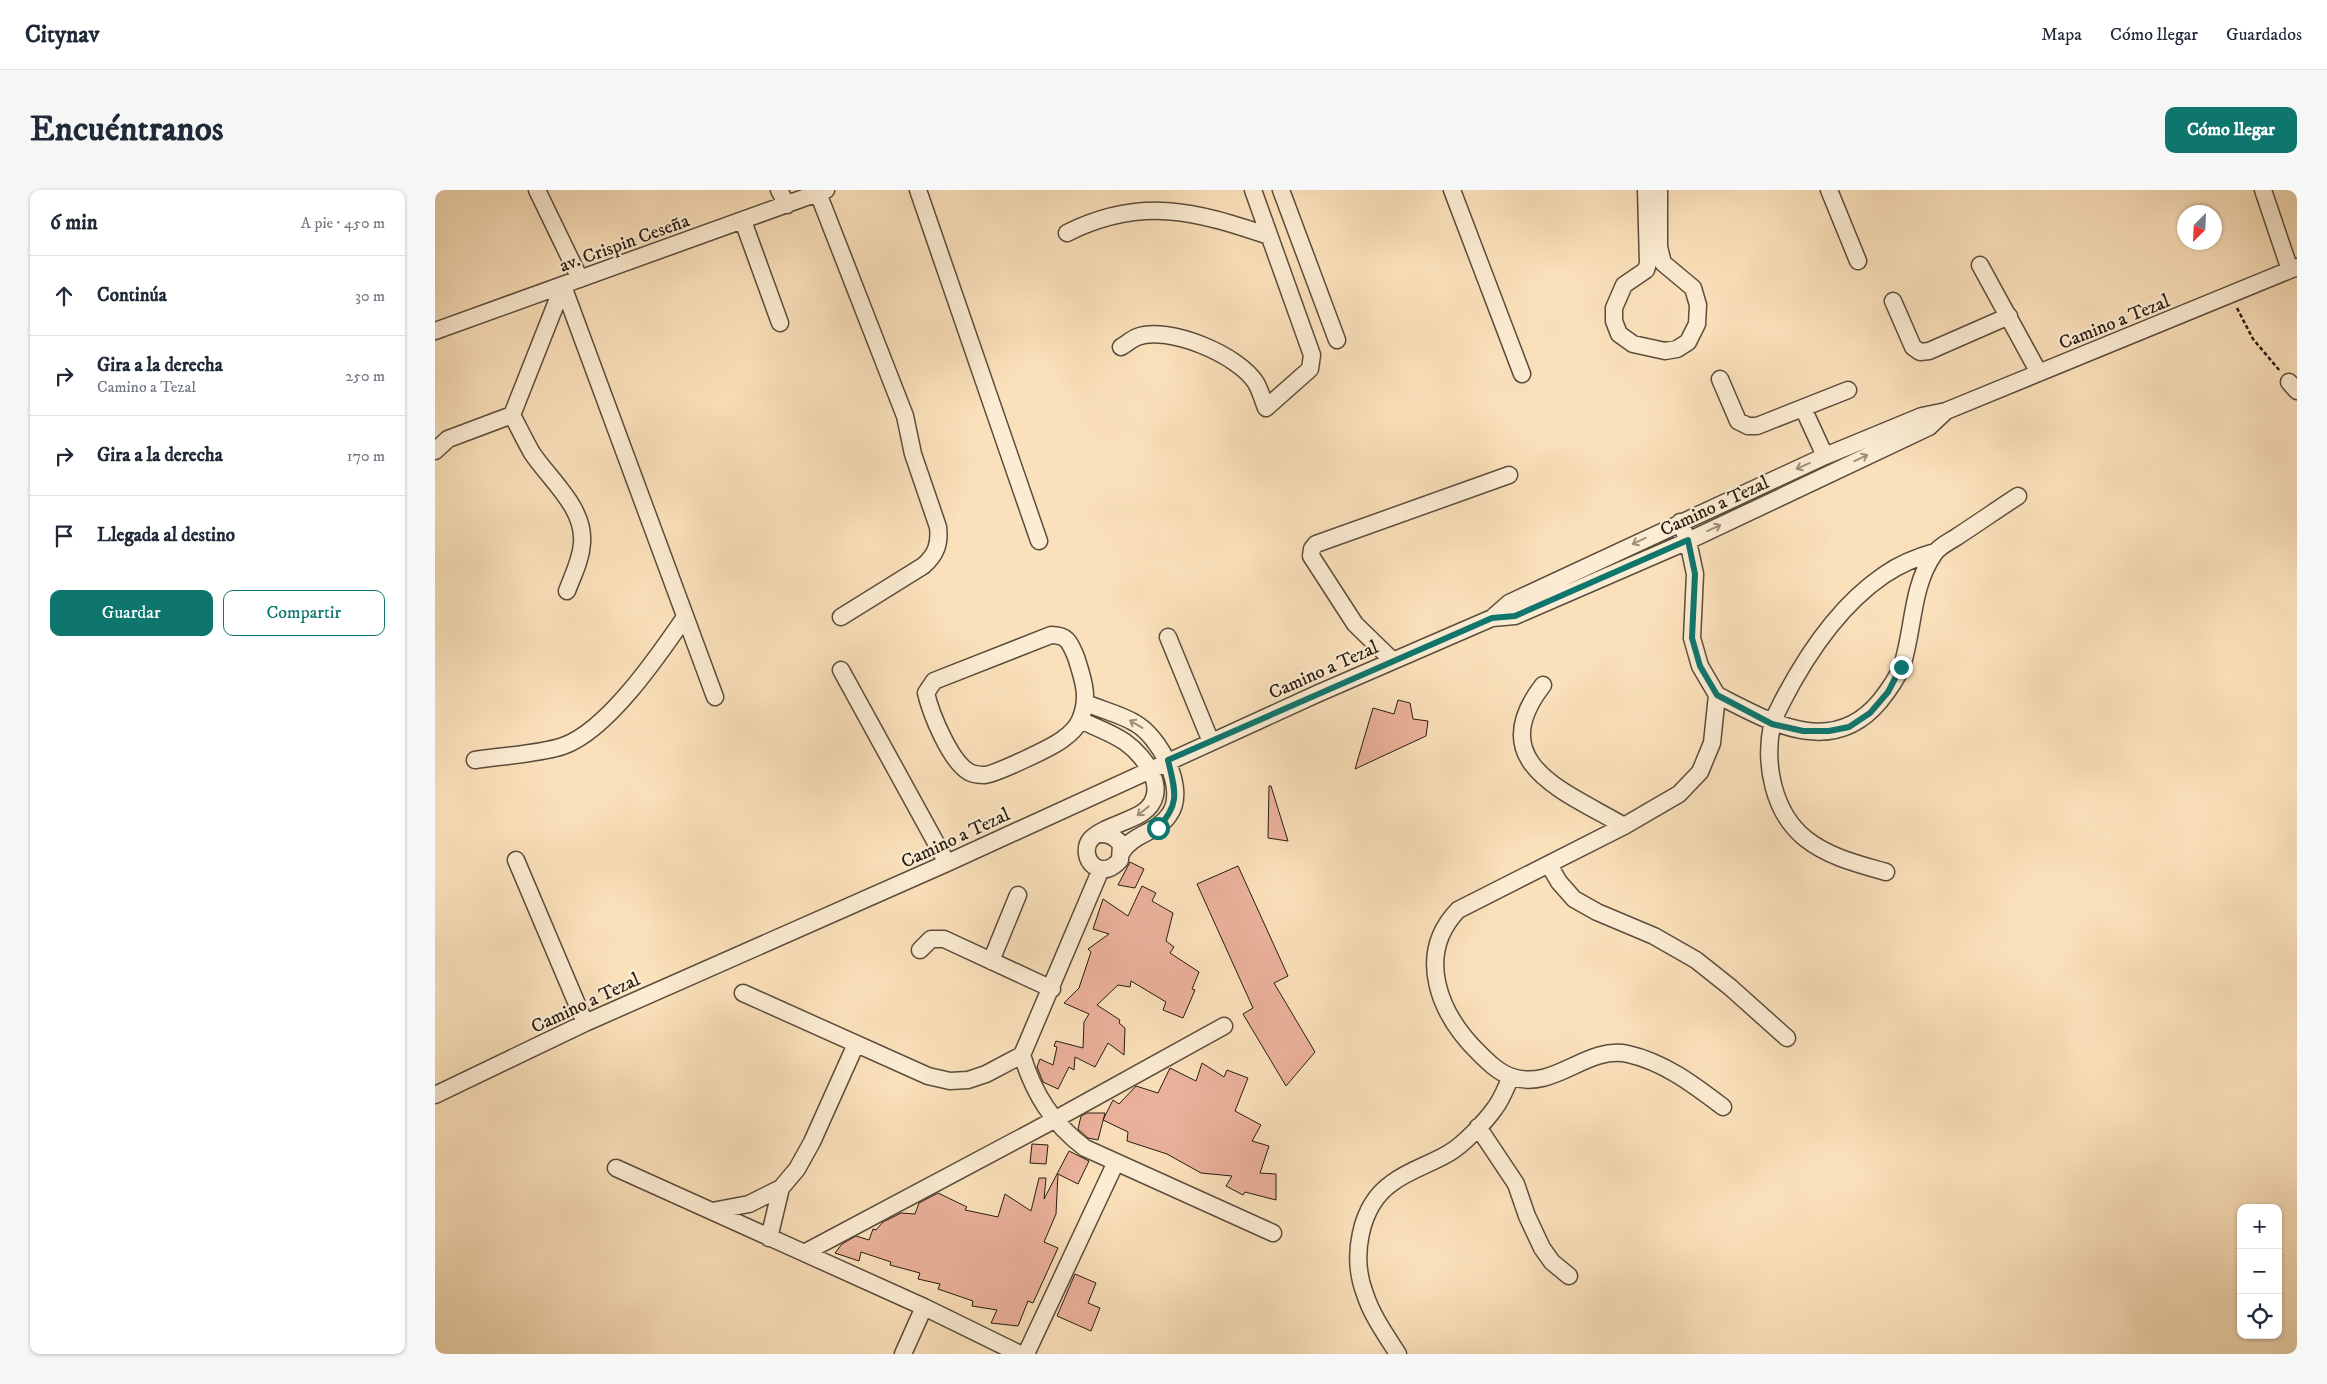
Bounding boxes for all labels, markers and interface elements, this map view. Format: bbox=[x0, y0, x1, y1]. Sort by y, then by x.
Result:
text: Citynav bbox=[25, 20, 99, 50]
text: Mapa bbox=[2041, 24, 2082, 46]
text: Cómo llegar bbox=[2110, 24, 2198, 46]
text: Guardados bbox=[2226, 24, 2302, 46]
button: Cómo llegar bbox=[2165, 107, 2297, 153]
text: Encuéntranos bbox=[30, 108, 224, 152]
north arrow bbox=[2177, 205, 2222, 250]
street label: av. Crispin Ceseña bbox=[556, 209, 693, 278]
text: 6 min bbox=[50, 210, 98, 236]
text: A pie · 450 m bbox=[301, 213, 385, 233]
icon: ahead bbox=[50, 282, 78, 310]
text: Continúa bbox=[97, 284, 167, 307]
text: 30 m bbox=[355, 286, 385, 306]
street label: Camino a Tezal bbox=[2056, 290, 2174, 355]
text: Gira a la derecha bbox=[97, 354, 223, 377]
icon: right bbox=[50, 362, 78, 390]
text: 250 m bbox=[345, 366, 385, 386]
text: Camino a Tezal bbox=[97, 377, 196, 397]
icon: right bbox=[50, 442, 78, 470]
text: Gira a la derecha bbox=[97, 444, 223, 467]
text: 170 m bbox=[347, 446, 385, 466]
one-way arrow bbox=[1853, 453, 1868, 462]
one-way arrow bbox=[1796, 462, 1811, 472]
street label: Camino a Tezal bbox=[1656, 471, 1773, 542]
icon: arrive bbox=[50, 522, 78, 550]
one-way arrow bbox=[1706, 523, 1721, 532]
text: Llegada al destino bbox=[97, 524, 235, 547]
one-way arrow bbox=[1632, 537, 1647, 547]
button: Guardar bbox=[50, 590, 213, 636]
button: Compartir bbox=[223, 590, 385, 636]
street label: Camino a Tezal bbox=[1265, 636, 1382, 705]
route end bbox=[1890, 656, 1913, 679]
one-way arrow bbox=[1129, 719, 1143, 729]
street label: Camino a Tezal bbox=[897, 803, 1014, 874]
one-way arrow bbox=[1136, 806, 1149, 817]
route start bbox=[1147, 817, 1170, 840]
street label: Camino a Tezal bbox=[527, 968, 644, 1039]
map controls bbox=[2237, 1204, 2282, 1339]
button: + bbox=[2237, 1204, 2282, 1249]
button: − bbox=[2237, 1249, 2282, 1294]
button: locate bbox=[2237, 1294, 2282, 1339]

